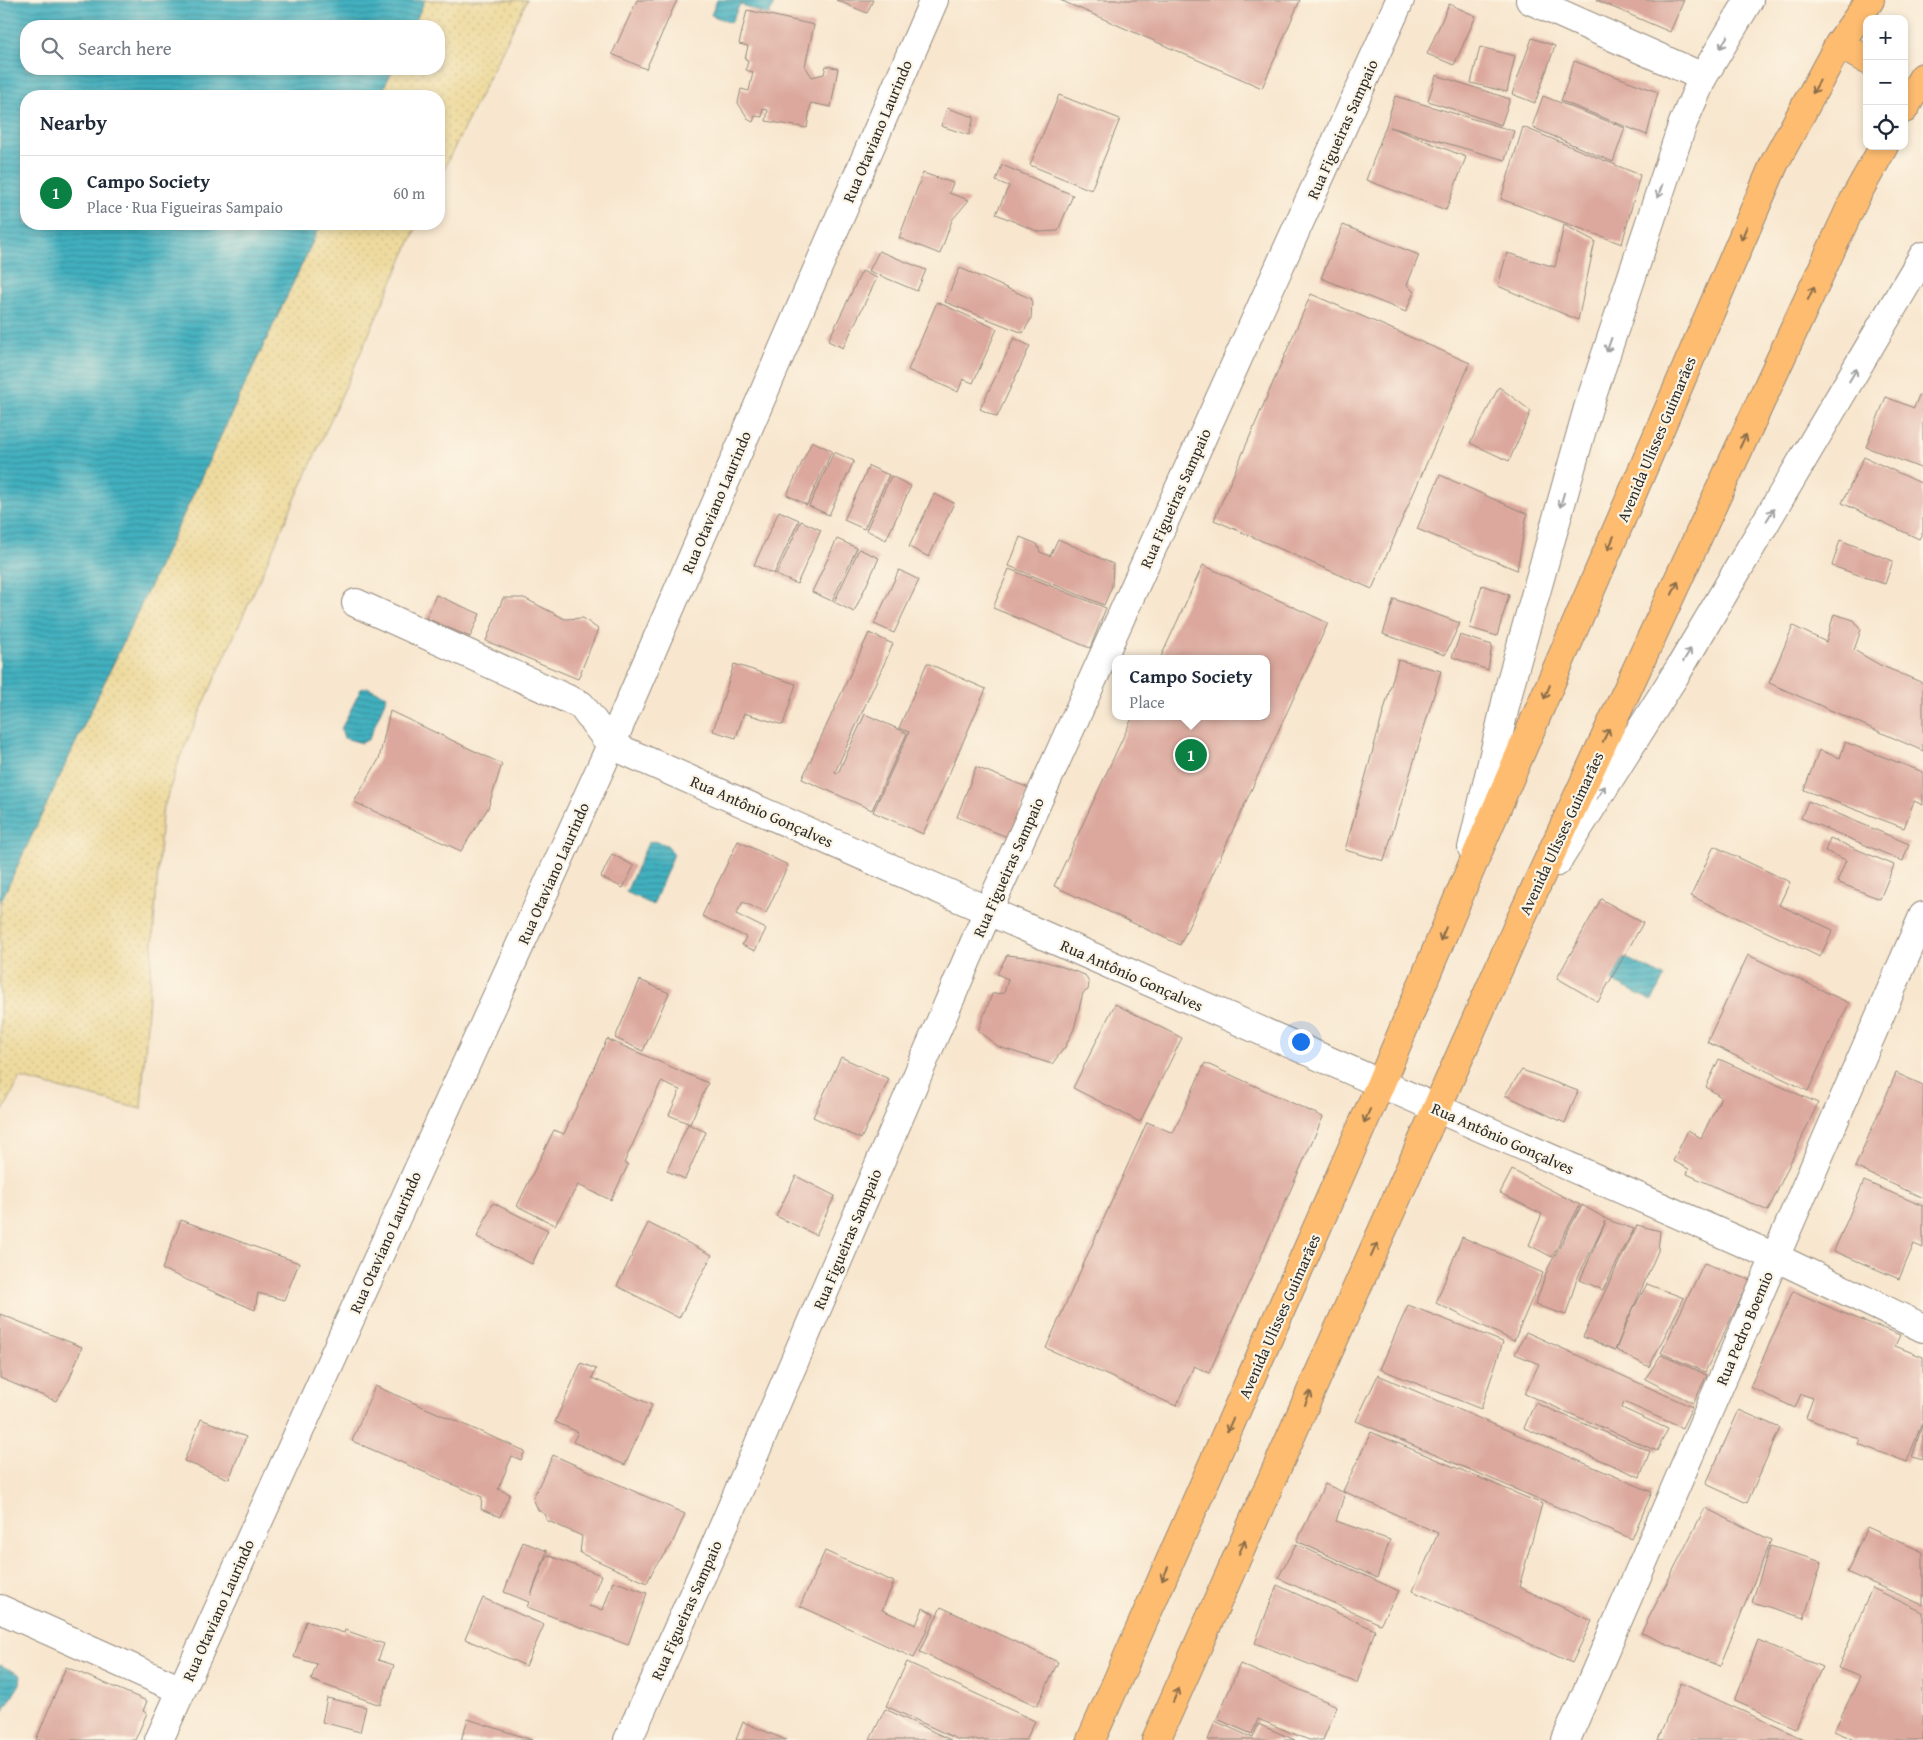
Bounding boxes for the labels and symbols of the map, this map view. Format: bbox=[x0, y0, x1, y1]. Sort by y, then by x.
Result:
one-way arrow bbox=[1718, 34, 1728, 48]
street label: Rua Figueiras Sampaio bbox=[1300, 55, 1384, 203]
street label: Rua Otaviano Laurindo bbox=[836, 56, 918, 206]
one-way arrow bbox=[1811, 80, 1821, 95]
one-way arrow bbox=[1655, 182, 1665, 198]
one-way arrow bbox=[1739, 225, 1749, 240]
one-way arrow bbox=[1807, 286, 1817, 301]
one-way arrow bbox=[1604, 336, 1613, 352]
street label: Avenida Ulisses Guimarães bbox=[1610, 352, 1702, 526]
one-way arrow bbox=[1848, 368, 1858, 383]
street label: Rua Figueiras Sampaio bbox=[1133, 424, 1217, 572]
street label: Rua Otaviano Laurindo bbox=[675, 427, 757, 577]
one-way arrow bbox=[1739, 434, 1748, 449]
one-way arrow bbox=[1556, 492, 1566, 508]
one-way arrow bbox=[1766, 508, 1776, 522]
one-way arrow bbox=[1606, 535, 1615, 550]
one-way arrow bbox=[1670, 581, 1680, 596]
one-way arrow bbox=[1683, 648, 1693, 662]
one-way arrow bbox=[1541, 684, 1551, 699]
one-way arrow bbox=[1601, 728, 1611, 743]
pin: 1 bbox=[1175, 736, 1207, 774]
street label: Avenida Ulisses Guimarães bbox=[1513, 747, 1609, 919]
street label: Rua Antônio Gonçalves bbox=[687, 769, 837, 853]
one-way arrow bbox=[1596, 786, 1606, 800]
street label: Rua Figueiras Sampaio bbox=[966, 793, 1050, 941]
street label: Rua Otaviano Laurindo bbox=[511, 798, 595, 948]
one-way arrow bbox=[1438, 926, 1448, 941]
street label: Rua Antônio Gonçalves bbox=[1057, 933, 1207, 1017]
your location bbox=[1288, 1029, 1314, 1055]
street label: Rua Antônio Gonçalves bbox=[1428, 1096, 1578, 1180]
one-way arrow bbox=[1361, 1108, 1371, 1123]
street label: Rua Figueiras Sampaio bbox=[806, 1165, 888, 1313]
street label: Rua Otaviano Laurindo bbox=[343, 1167, 427, 1317]
street label: Avenida Ulisses Guimarães bbox=[1232, 1230, 1326, 1402]
one-way arrow bbox=[1369, 1243, 1379, 1258]
street label: Rua Pedro Boemio bbox=[1709, 1267, 1779, 1389]
one-way arrow bbox=[1304, 1391, 1313, 1406]
one-way arrow bbox=[1225, 1417, 1235, 1432]
street label: Rua Otaviano Laurindo bbox=[176, 1535, 260, 1685]
street label: Rua Figueiras Sampaio bbox=[644, 1536, 728, 1684]
one-way arrow bbox=[1238, 1540, 1247, 1555]
one-way arrow bbox=[1159, 1566, 1169, 1581]
one-way arrow bbox=[1172, 1688, 1181, 1703]

